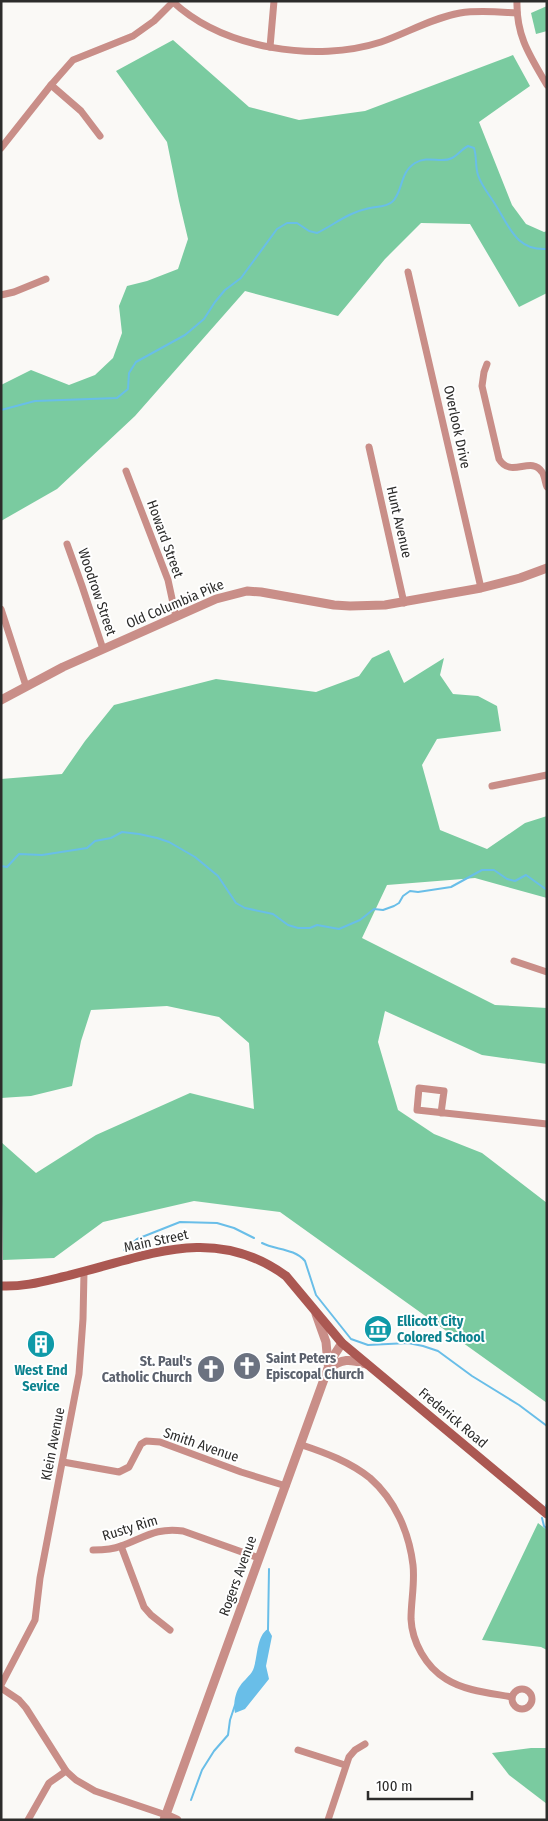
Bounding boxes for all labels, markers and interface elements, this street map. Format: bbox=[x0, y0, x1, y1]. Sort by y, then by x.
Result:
street label: Overlook Drive bbox=[440, 384, 474, 470]
street label: Hunt Avenue bbox=[382, 484, 416, 560]
street label: Howard Street bbox=[143, 498, 187, 581]
street label: Woodrow Street bbox=[74, 546, 120, 638]
street label: Old Columbia Pike bbox=[124, 576, 226, 632]
street label: Main Street bbox=[122, 1226, 190, 1256]
place label: Ellicott City Colored School bbox=[397, 1313, 485, 1346]
museum icon: Ellicott City Colored School bbox=[363, 1314, 393, 1344]
building icon: West End Sevice bbox=[26, 1329, 56, 1359]
place label: Saint Peters Episcopal Church bbox=[266, 1350, 364, 1383]
church icon: Saint Peters Episcopal Church bbox=[232, 1351, 262, 1381]
place label: St. Paul's Catholic Church bbox=[102, 1353, 192, 1386]
church icon: St. Paul's Catholic Church bbox=[196, 1354, 226, 1384]
place label: West End Sevice bbox=[14, 1362, 68, 1395]
street label: Frederick Road bbox=[415, 1384, 491, 1452]
street label: Klein Avenue bbox=[38, 1406, 68, 1482]
street label: Smith Avenue bbox=[161, 1424, 241, 1466]
street label: Rusty Rim bbox=[100, 1512, 160, 1544]
street label: Rogers Avenue bbox=[216, 1534, 260, 1618]
scale bar bbox=[368, 1768, 472, 1800]
text: 100 m bbox=[376, 1777, 413, 1795]

